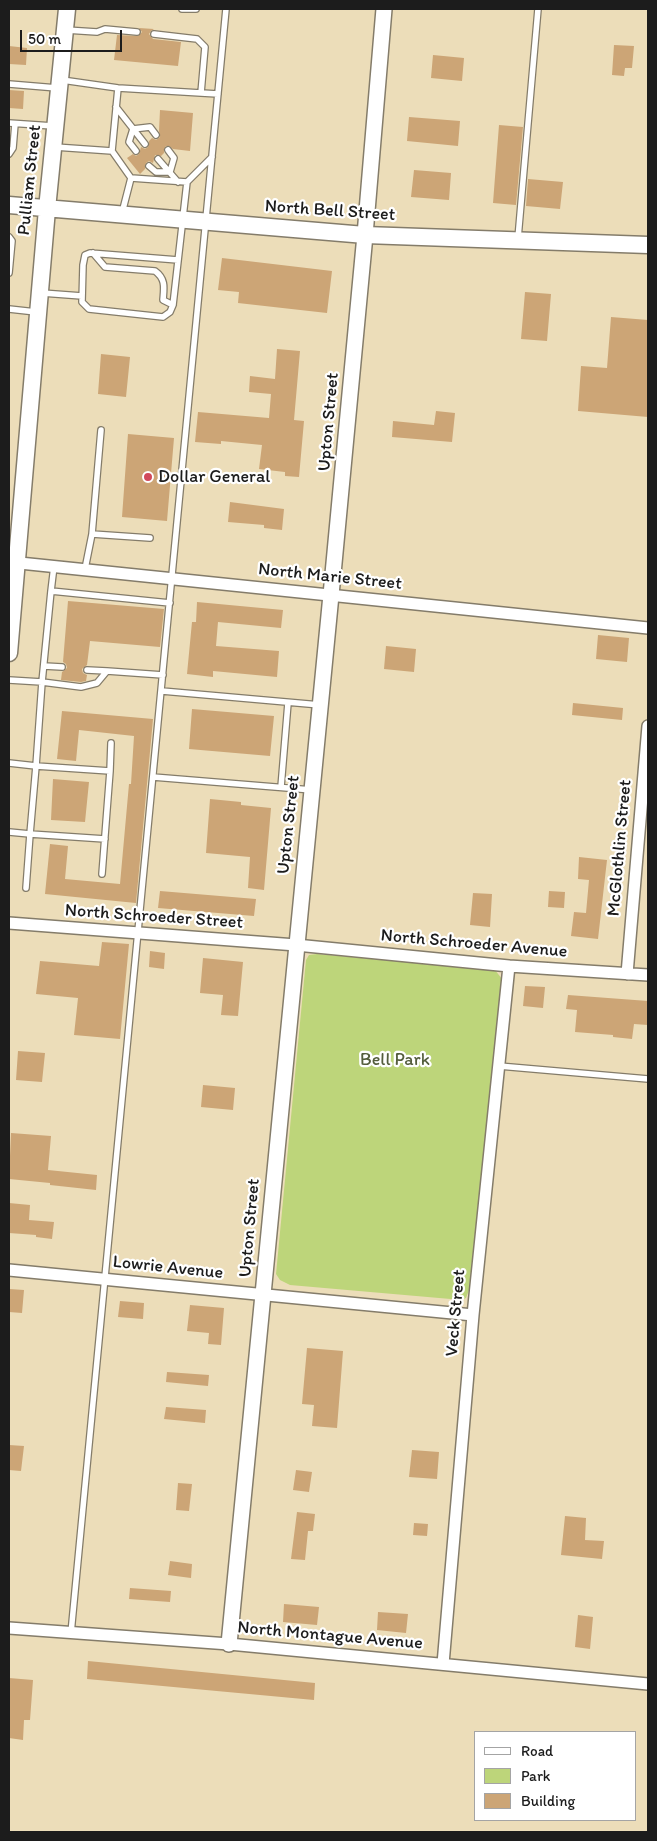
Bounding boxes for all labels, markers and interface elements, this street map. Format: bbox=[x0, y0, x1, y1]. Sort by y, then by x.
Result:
scale bar bbox=[22, 20, 125, 52]
text: 50 m bbox=[28, 30, 61, 48]
street label: Pulliam Street bbox=[13, 124, 47, 236]
street label: North Bell Street bbox=[264, 196, 396, 226]
street label: Upton Street bbox=[314, 372, 344, 472]
place label: Dollar General bbox=[158, 466, 270, 488]
marker: Dollar General bbox=[142, 471, 154, 483]
street label: North Marie Street bbox=[257, 559, 403, 595]
street label: Upton Street bbox=[273, 775, 305, 875]
street label: McGlothlin Street bbox=[603, 779, 637, 917]
street label: North Schroeder Street bbox=[64, 900, 244, 934]
street label: North Schroeder Avenue bbox=[380, 925, 568, 963]
park label: Bell Park bbox=[360, 1049, 430, 1071]
street label: Upton Street bbox=[235, 1178, 265, 1278]
street label: Lowrie Avenue bbox=[112, 1251, 224, 1285]
street label: Veck Street bbox=[441, 1268, 471, 1358]
street label: North Montague Avenue bbox=[236, 1617, 424, 1655]
legend bbox=[474, 1731, 637, 1821]
text: Road bbox=[521, 1742, 553, 1760]
text: Park bbox=[521, 1767, 551, 1785]
text: Building bbox=[521, 1792, 575, 1810]

